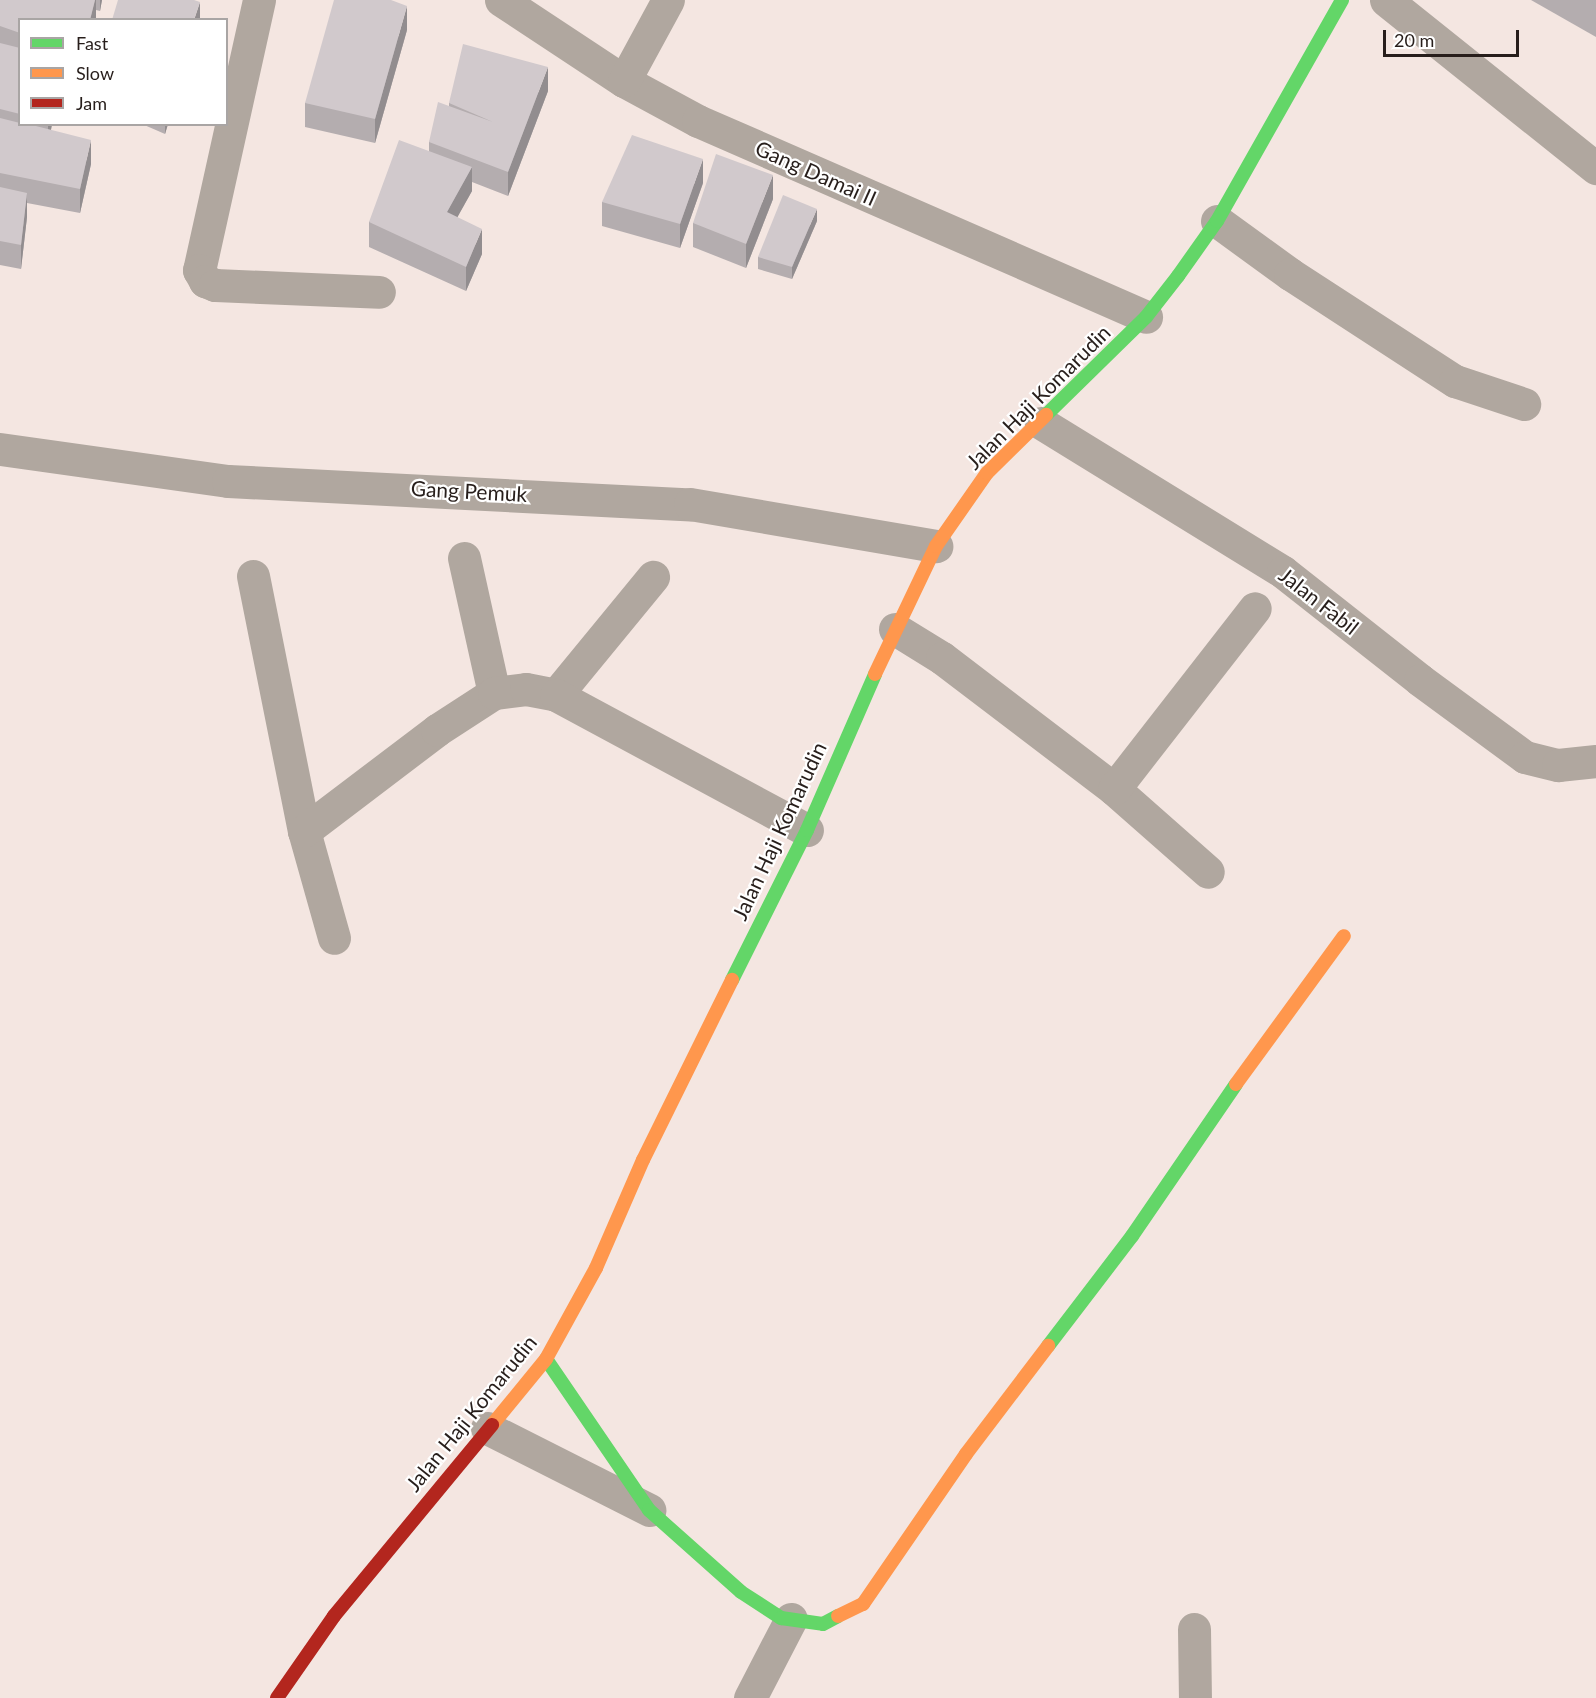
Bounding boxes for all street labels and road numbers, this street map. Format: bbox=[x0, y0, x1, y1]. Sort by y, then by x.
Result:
street label: Gang Damai II bbox=[752, 135, 880, 211]
street label: Jalan Haji Komarudin bbox=[961, 320, 1115, 474]
street label: Gang Pemuk bbox=[410, 475, 528, 507]
street label: Jalan Fabil bbox=[1274, 562, 1364, 640]
street label: Jalan Haji Komarudin bbox=[727, 738, 831, 924]
street label: Jalan Haji Komarudin bbox=[400, 1330, 542, 1496]

